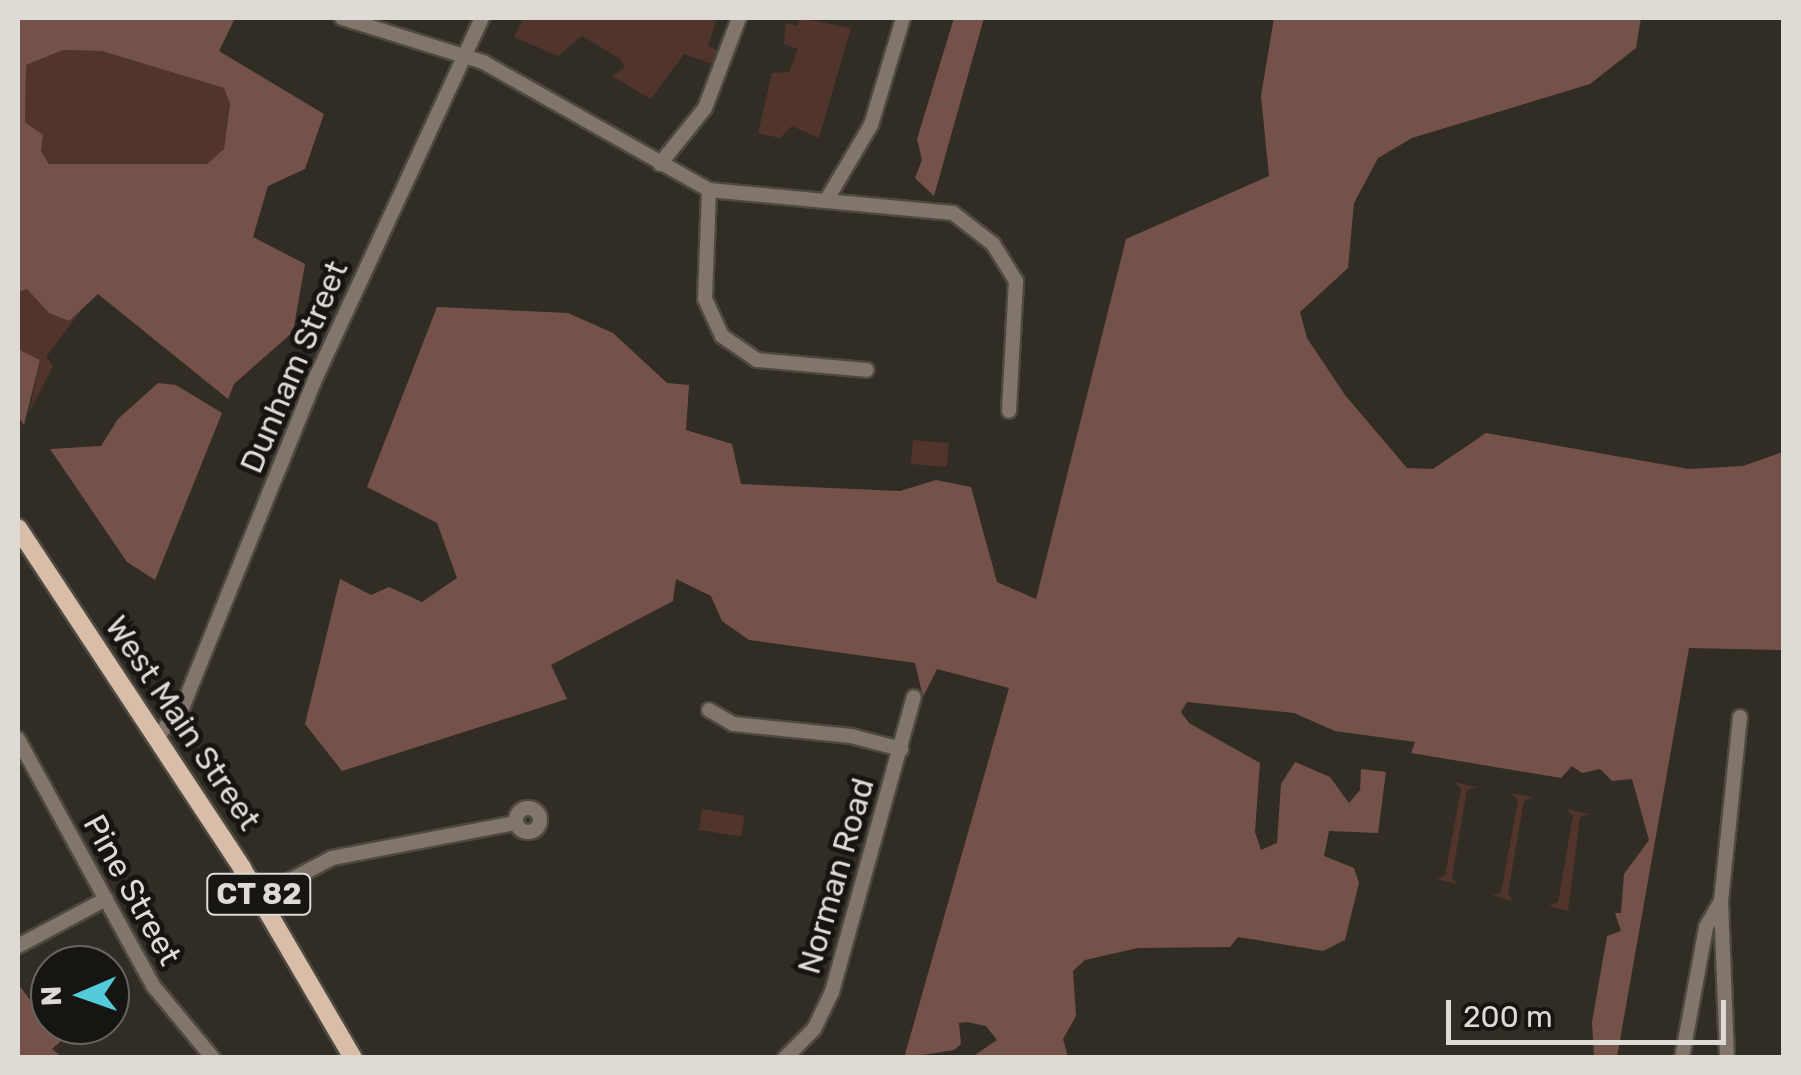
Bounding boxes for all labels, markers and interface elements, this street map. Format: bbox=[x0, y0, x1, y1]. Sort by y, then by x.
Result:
street label: Dunham Street bbox=[232, 255, 356, 479]
street label: West Main Street bbox=[97, 609, 269, 837]
street label: Norman Road bbox=[790, 774, 882, 978]
street label: Pine Street bbox=[75, 808, 189, 972]
road number: CT 82 bbox=[204, 869, 314, 919]
north arrow bbox=[30, 945, 130, 1045]
scale bar bbox=[1451, 980, 1731, 1042]
text: N bbox=[35, 985, 68, 1007]
text: 200 m bbox=[1463, 999, 1553, 1035]

